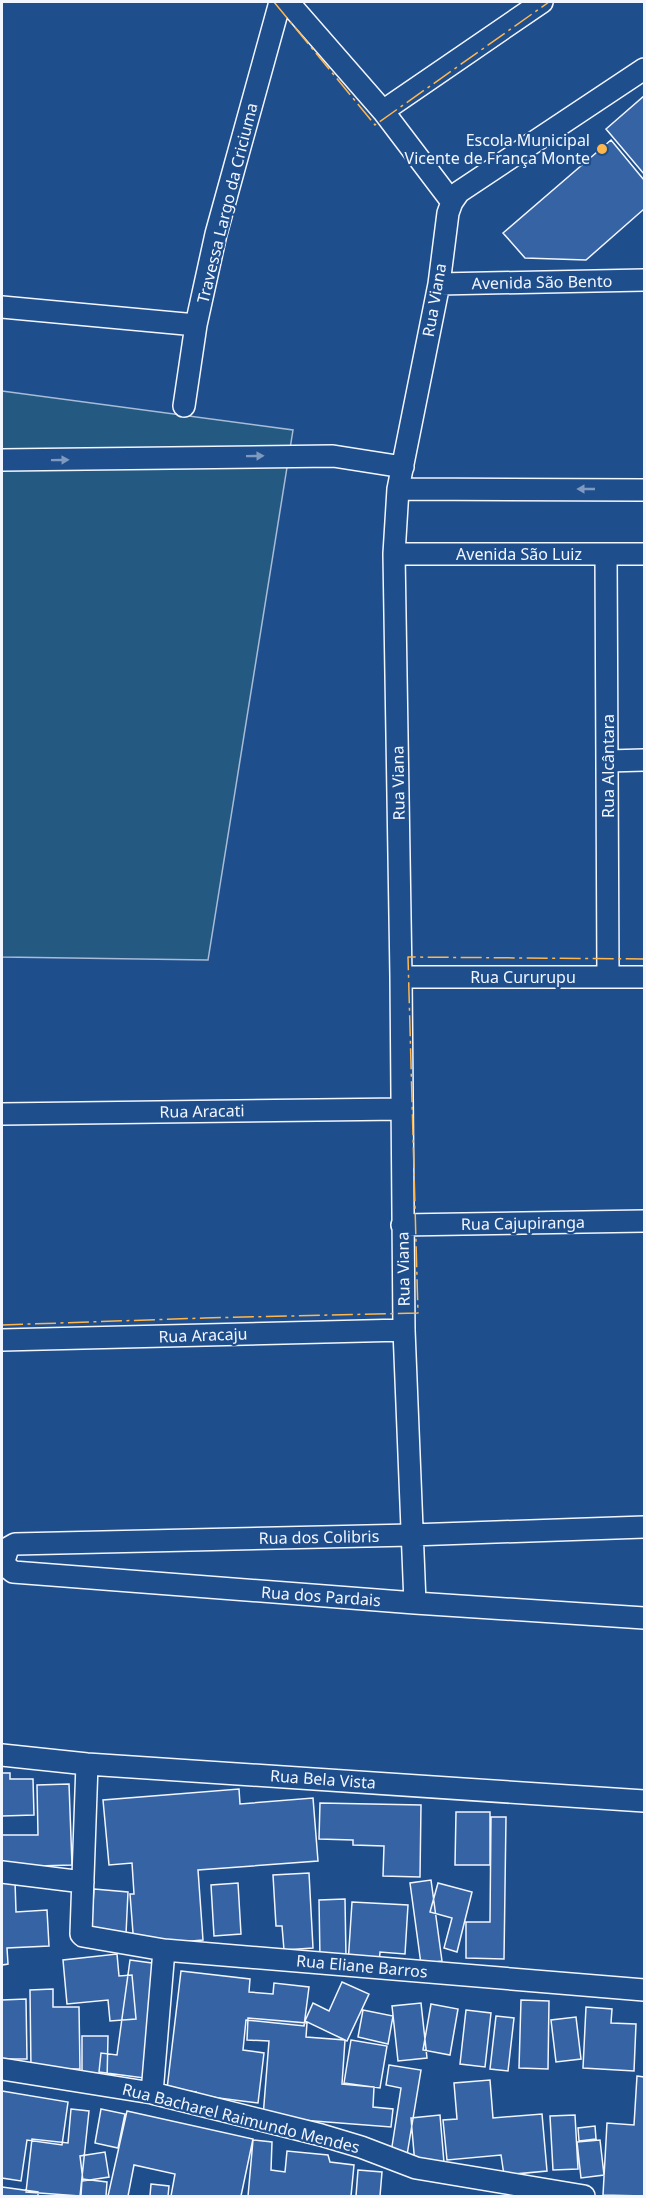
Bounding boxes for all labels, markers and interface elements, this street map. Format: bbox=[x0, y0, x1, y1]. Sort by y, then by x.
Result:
street label: Travessa Largo da Criciuma bbox=[191, 100, 263, 306]
place label: Escola Municipal Vicente de França Monte bbox=[405, 129, 590, 169]
marker: Escola Municipal Vicente de França Monte bbox=[595, 142, 609, 156]
street label: Rua Viana bbox=[417, 261, 451, 339]
street label: Avenida São Bento bbox=[471, 270, 613, 294]
one-way arrow bbox=[245, 451, 264, 461]
one-way arrow bbox=[50, 455, 69, 464]
one-way arrow bbox=[577, 484, 596, 494]
street label: Avenida São Luiz bbox=[456, 543, 582, 565]
street label: Rua Alcântara bbox=[597, 714, 619, 818]
street label: Rua Viana bbox=[386, 746, 410, 820]
street label: Rua Cururupu bbox=[470, 966, 576, 988]
street label: Rua Aracati bbox=[159, 1099, 245, 1123]
street label: Rua Cajupiranga bbox=[461, 1211, 585, 1235]
street label: Rua Viana bbox=[391, 1232, 415, 1306]
street label: Rua Aracaju bbox=[158, 1322, 248, 1348]
street label: Rua dos Colibris bbox=[259, 1525, 379, 1549]
street label: Rua dos Pardais bbox=[260, 1581, 382, 1611]
street label: Rua Bela Vista bbox=[269, 1764, 377, 1794]
street label: Rua Eliane Barros bbox=[295, 1949, 429, 1983]
street label: Rua Bacharel Raimundo Mendes bbox=[120, 2078, 362, 2158]

